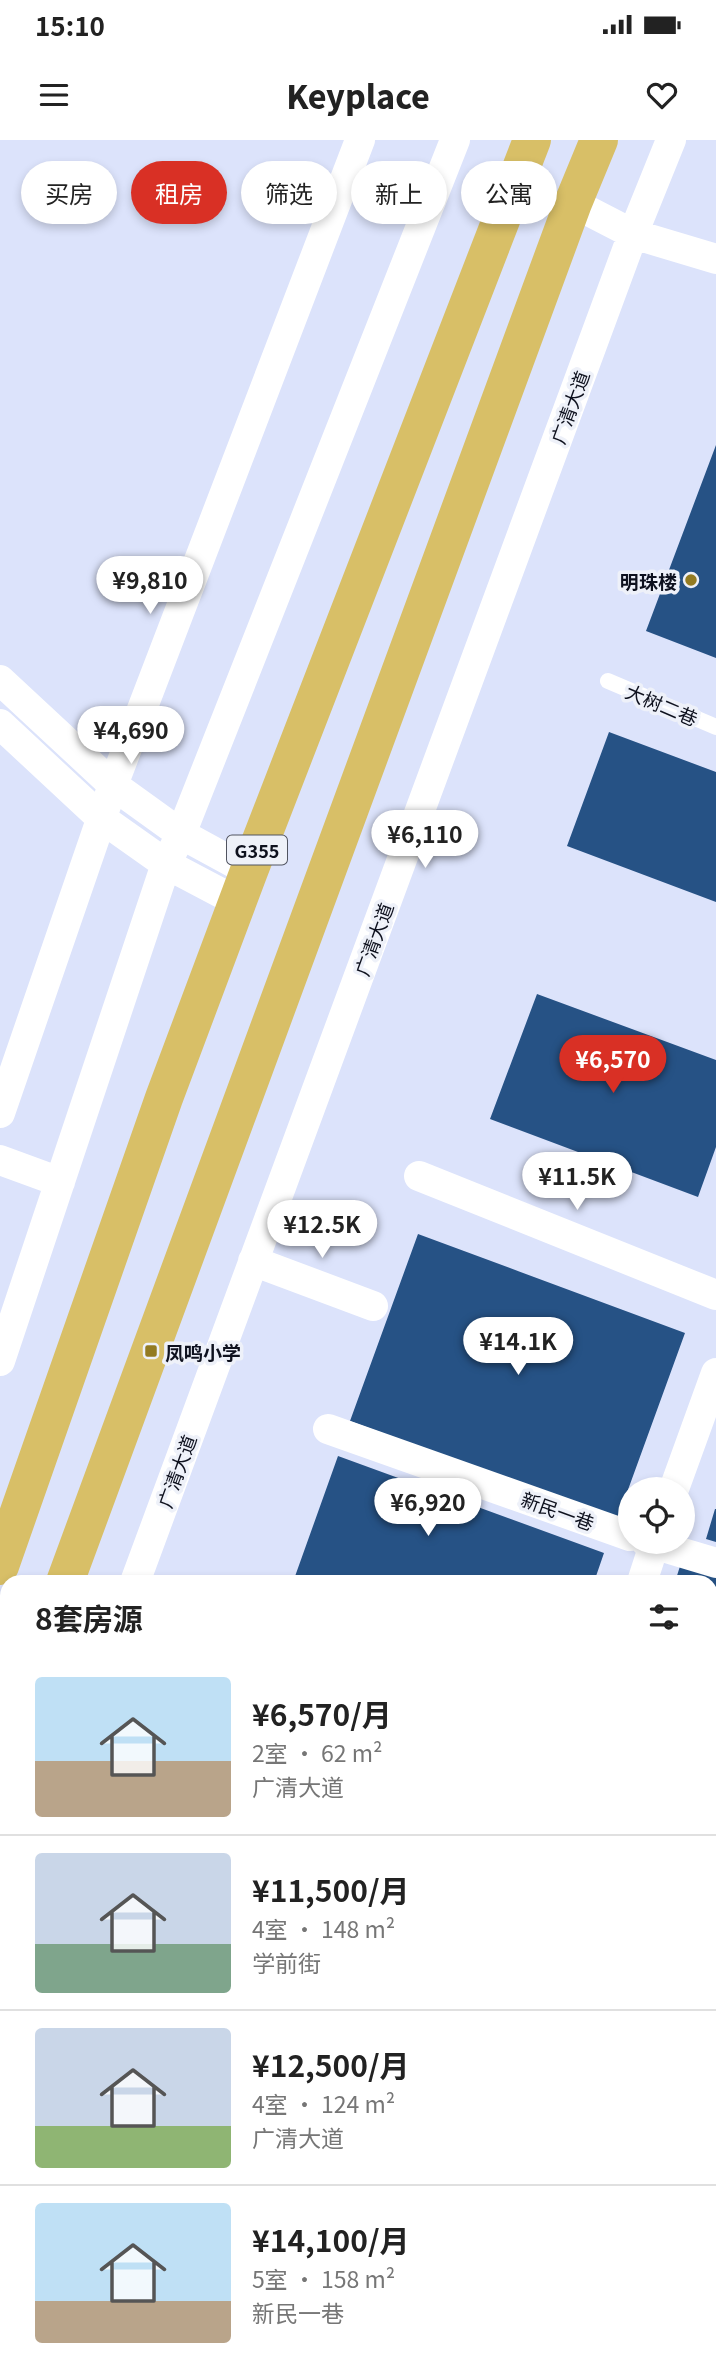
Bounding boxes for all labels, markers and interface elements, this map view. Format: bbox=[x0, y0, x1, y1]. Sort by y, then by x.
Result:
text: 15:10 bbox=[35, 6, 105, 43]
text: Keyplace bbox=[286, 72, 430, 118]
icon: menu bbox=[35, 76, 73, 114]
icon: heart bbox=[643, 76, 681, 114]
chip: 买房 bbox=[21, 161, 117, 224]
chip: 租房 bbox=[131, 161, 227, 224]
chip: 筛选 bbox=[241, 161, 337, 224]
chip: 新上 bbox=[351, 161, 447, 224]
chip: 公寓 bbox=[461, 161, 557, 224]
street label: 广清大道 bbox=[543, 367, 595, 447]
pin: ¥9,810 bbox=[93, 556, 207, 616]
text: ¥9,810 bbox=[112, 562, 188, 596]
place label: 明珠楼 bbox=[620, 567, 677, 594]
marker: 明珠楼 bbox=[683, 572, 699, 588]
street label: 大树二巷 bbox=[622, 677, 702, 731]
pin: ¥4,690 bbox=[74, 706, 188, 766]
text: ¥4,690 bbox=[93, 712, 169, 746]
pin: ¥6,110 bbox=[368, 810, 482, 870]
text: ¥6,110 bbox=[387, 816, 463, 850]
road number: G355 bbox=[227, 836, 287, 864]
street label: 广清大道 bbox=[347, 899, 399, 979]
pin: ¥6,570 bbox=[556, 1035, 670, 1095]
text: ¥6,570 bbox=[575, 1041, 651, 1075]
pin: ¥11.5K bbox=[520, 1152, 634, 1212]
text: ¥11.5K bbox=[538, 1158, 616, 1192]
pin: ¥12.5K bbox=[265, 1200, 379, 1260]
text: ¥12.5K bbox=[283, 1206, 361, 1240]
pin: ¥14.1K bbox=[461, 1318, 575, 1377]
text: ¥14.1K bbox=[479, 1323, 557, 1357]
place label: 凤鸣小学 bbox=[165, 1338, 241, 1365]
marker: 凤鸣小学 bbox=[143, 1343, 159, 1359]
street label: 广清大道 bbox=[150, 1431, 202, 1511]
map controls bbox=[618, 1477, 695, 1554]
button: locate bbox=[618, 1477, 695, 1554]
pin: ¥6,920 bbox=[371, 1478, 485, 1538]
text: ¥6,920 bbox=[390, 1484, 466, 1518]
street label: 新民一巷 bbox=[518, 1484, 598, 1536]
text: 8套房源 bbox=[35, 1595, 143, 1639]
icon: filters bbox=[645, 1598, 683, 1636]
text: ¥6,570/月 bbox=[252, 1691, 392, 1735]
icon: home bbox=[91, 1705, 175, 1789]
text: 2室 · 62 m² bbox=[252, 1735, 383, 1769]
text: 广清大道 bbox=[252, 1769, 344, 1803]
text: ¥11,500/月 bbox=[252, 1867, 410, 1911]
icon: home bbox=[91, 1881, 175, 1965]
text: 4室 · 148 m² bbox=[252, 1911, 395, 1945]
text: 学前街 bbox=[252, 1945, 321, 1979]
text: ¥12,500/月 bbox=[252, 2042, 410, 2086]
icon: home bbox=[91, 2056, 175, 2140]
text: 4室 · 124 m² bbox=[252, 2086, 395, 2120]
text: 广清大道 bbox=[252, 2120, 344, 2154]
text: ¥14,100/月 bbox=[252, 2217, 410, 2261]
icon: home bbox=[91, 2231, 175, 2315]
text: 5室 · 158 m² bbox=[252, 2261, 395, 2295]
text: 新民一巷 bbox=[252, 2295, 344, 2329]

